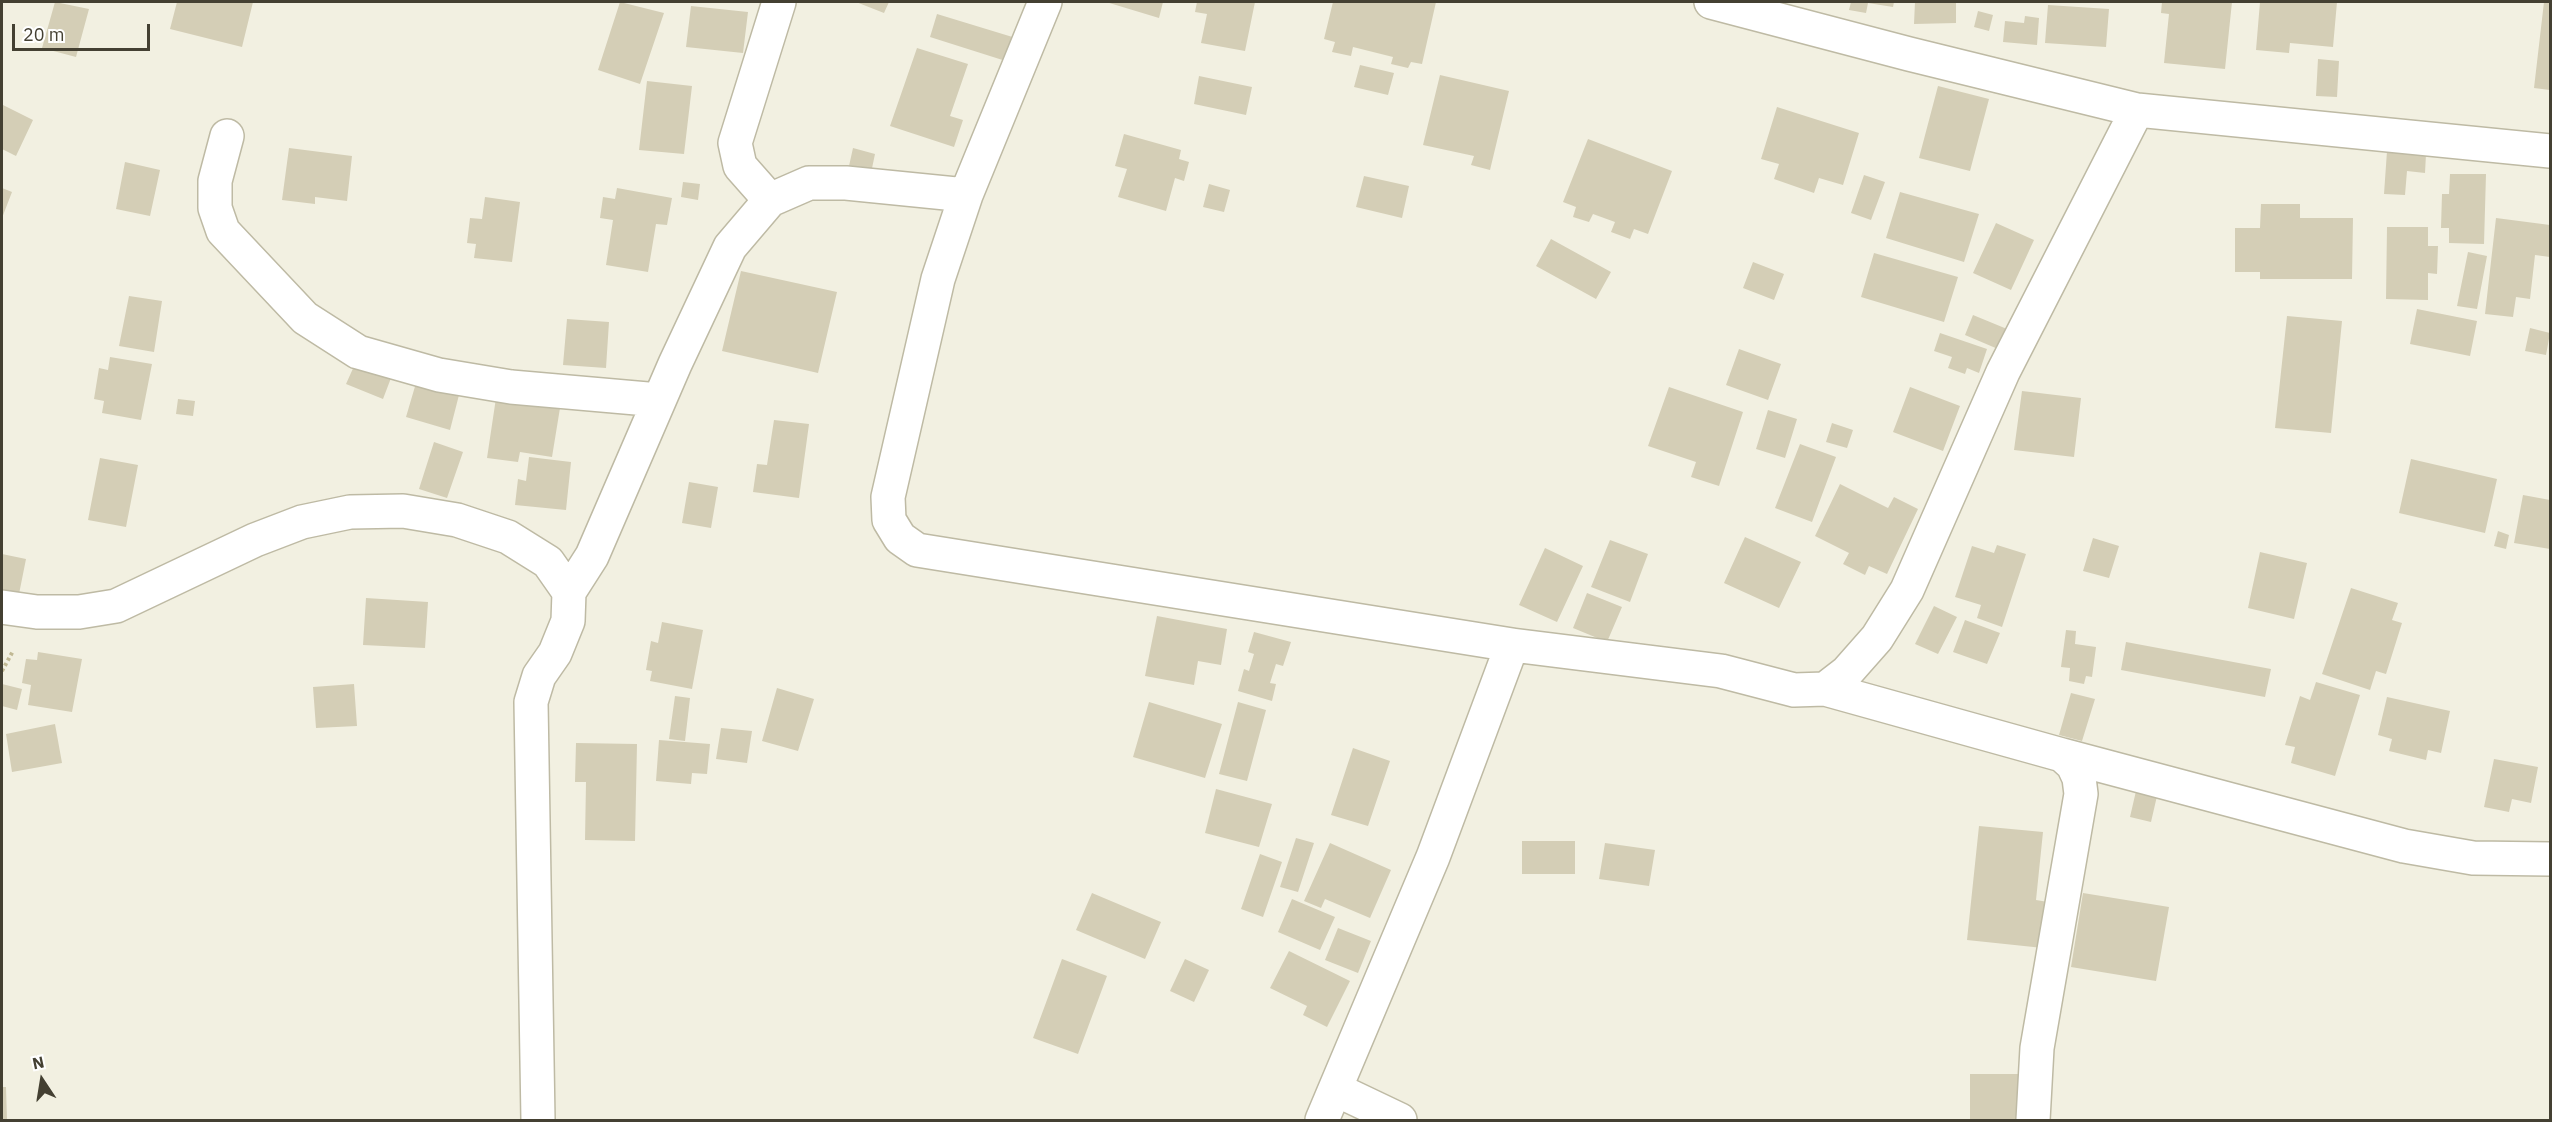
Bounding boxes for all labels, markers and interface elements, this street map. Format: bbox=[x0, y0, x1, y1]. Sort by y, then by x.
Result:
scale bar bbox=[15, 12, 153, 50]
text: 20 m bbox=[23, 23, 65, 46]
north arrow bbox=[12, 1050, 72, 1110]
text: N bbox=[31, 1051, 46, 1073]

